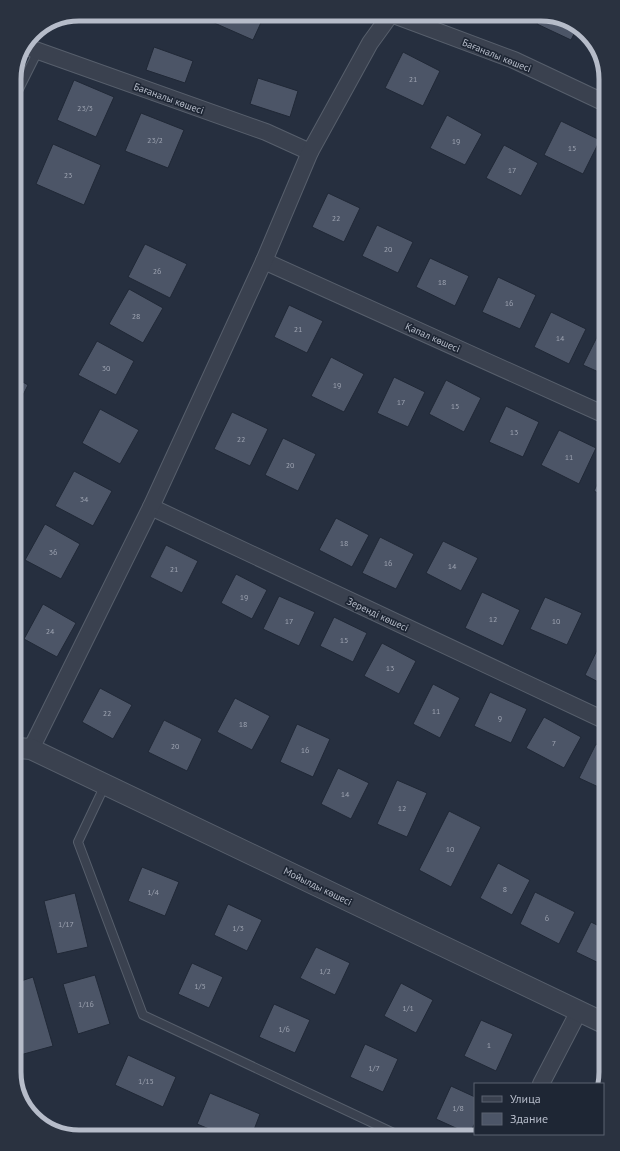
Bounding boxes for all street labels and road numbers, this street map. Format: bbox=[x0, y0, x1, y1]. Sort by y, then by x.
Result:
street label: Бағаналы көшесі bbox=[460, 36, 533, 75]
street label: Бағаналы көшесі bbox=[132, 80, 206, 117]
street label: Қапал көшесі bbox=[403, 320, 462, 355]
street label: Зеренді көшесі bbox=[345, 594, 411, 634]
street label: Мойылды көшесі bbox=[281, 864, 354, 909]

